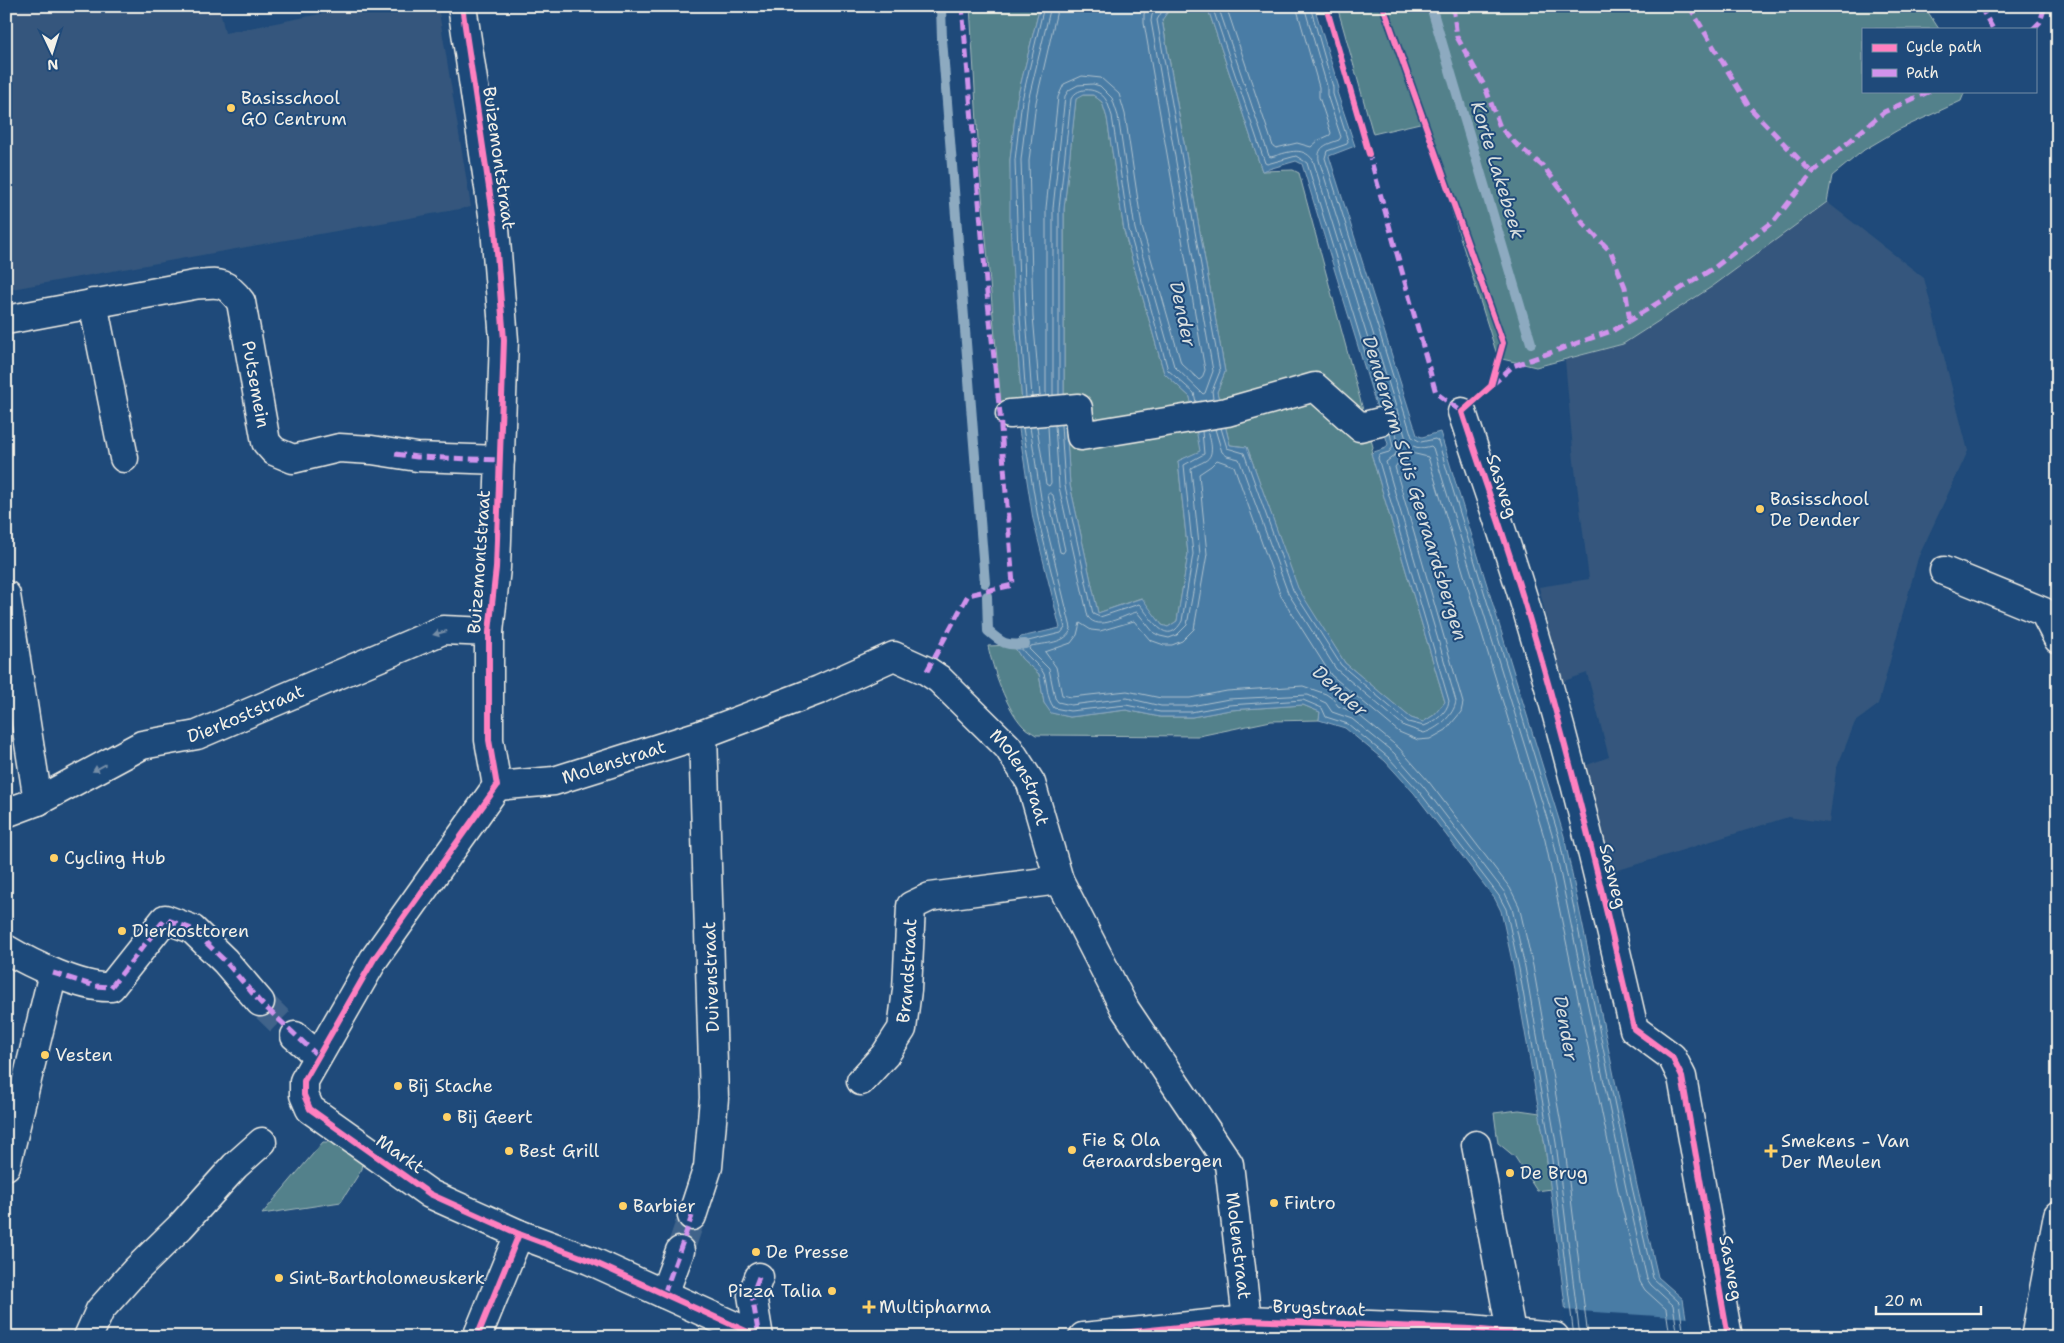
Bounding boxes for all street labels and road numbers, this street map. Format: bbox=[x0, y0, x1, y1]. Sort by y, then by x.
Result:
street label: Buizemontstraat bbox=[477, 85, 521, 231]
street label: Putsemein bbox=[236, 339, 275, 430]
street label: Sasweg bbox=[1480, 451, 1524, 521]
street label: Buizemontstraat bbox=[462, 489, 496, 635]
street label: Dierkoststraat bbox=[186, 679, 308, 749]
street label: Molenstraat bbox=[984, 723, 1055, 829]
street label: Molenstraat bbox=[559, 734, 669, 790]
street label: Sasweg bbox=[1593, 841, 1633, 911]
street label: Brandstraat bbox=[891, 918, 922, 1024]
street label: Duivenstraat bbox=[697, 921, 725, 1033]
street label: Markt bbox=[371, 1129, 429, 1179]
street label: Molenstraat bbox=[1220, 1191, 1257, 1301]
street label: Sasweg bbox=[1713, 1233, 1749, 1303]
street label: Brugstraat bbox=[1272, 1294, 1366, 1322]

